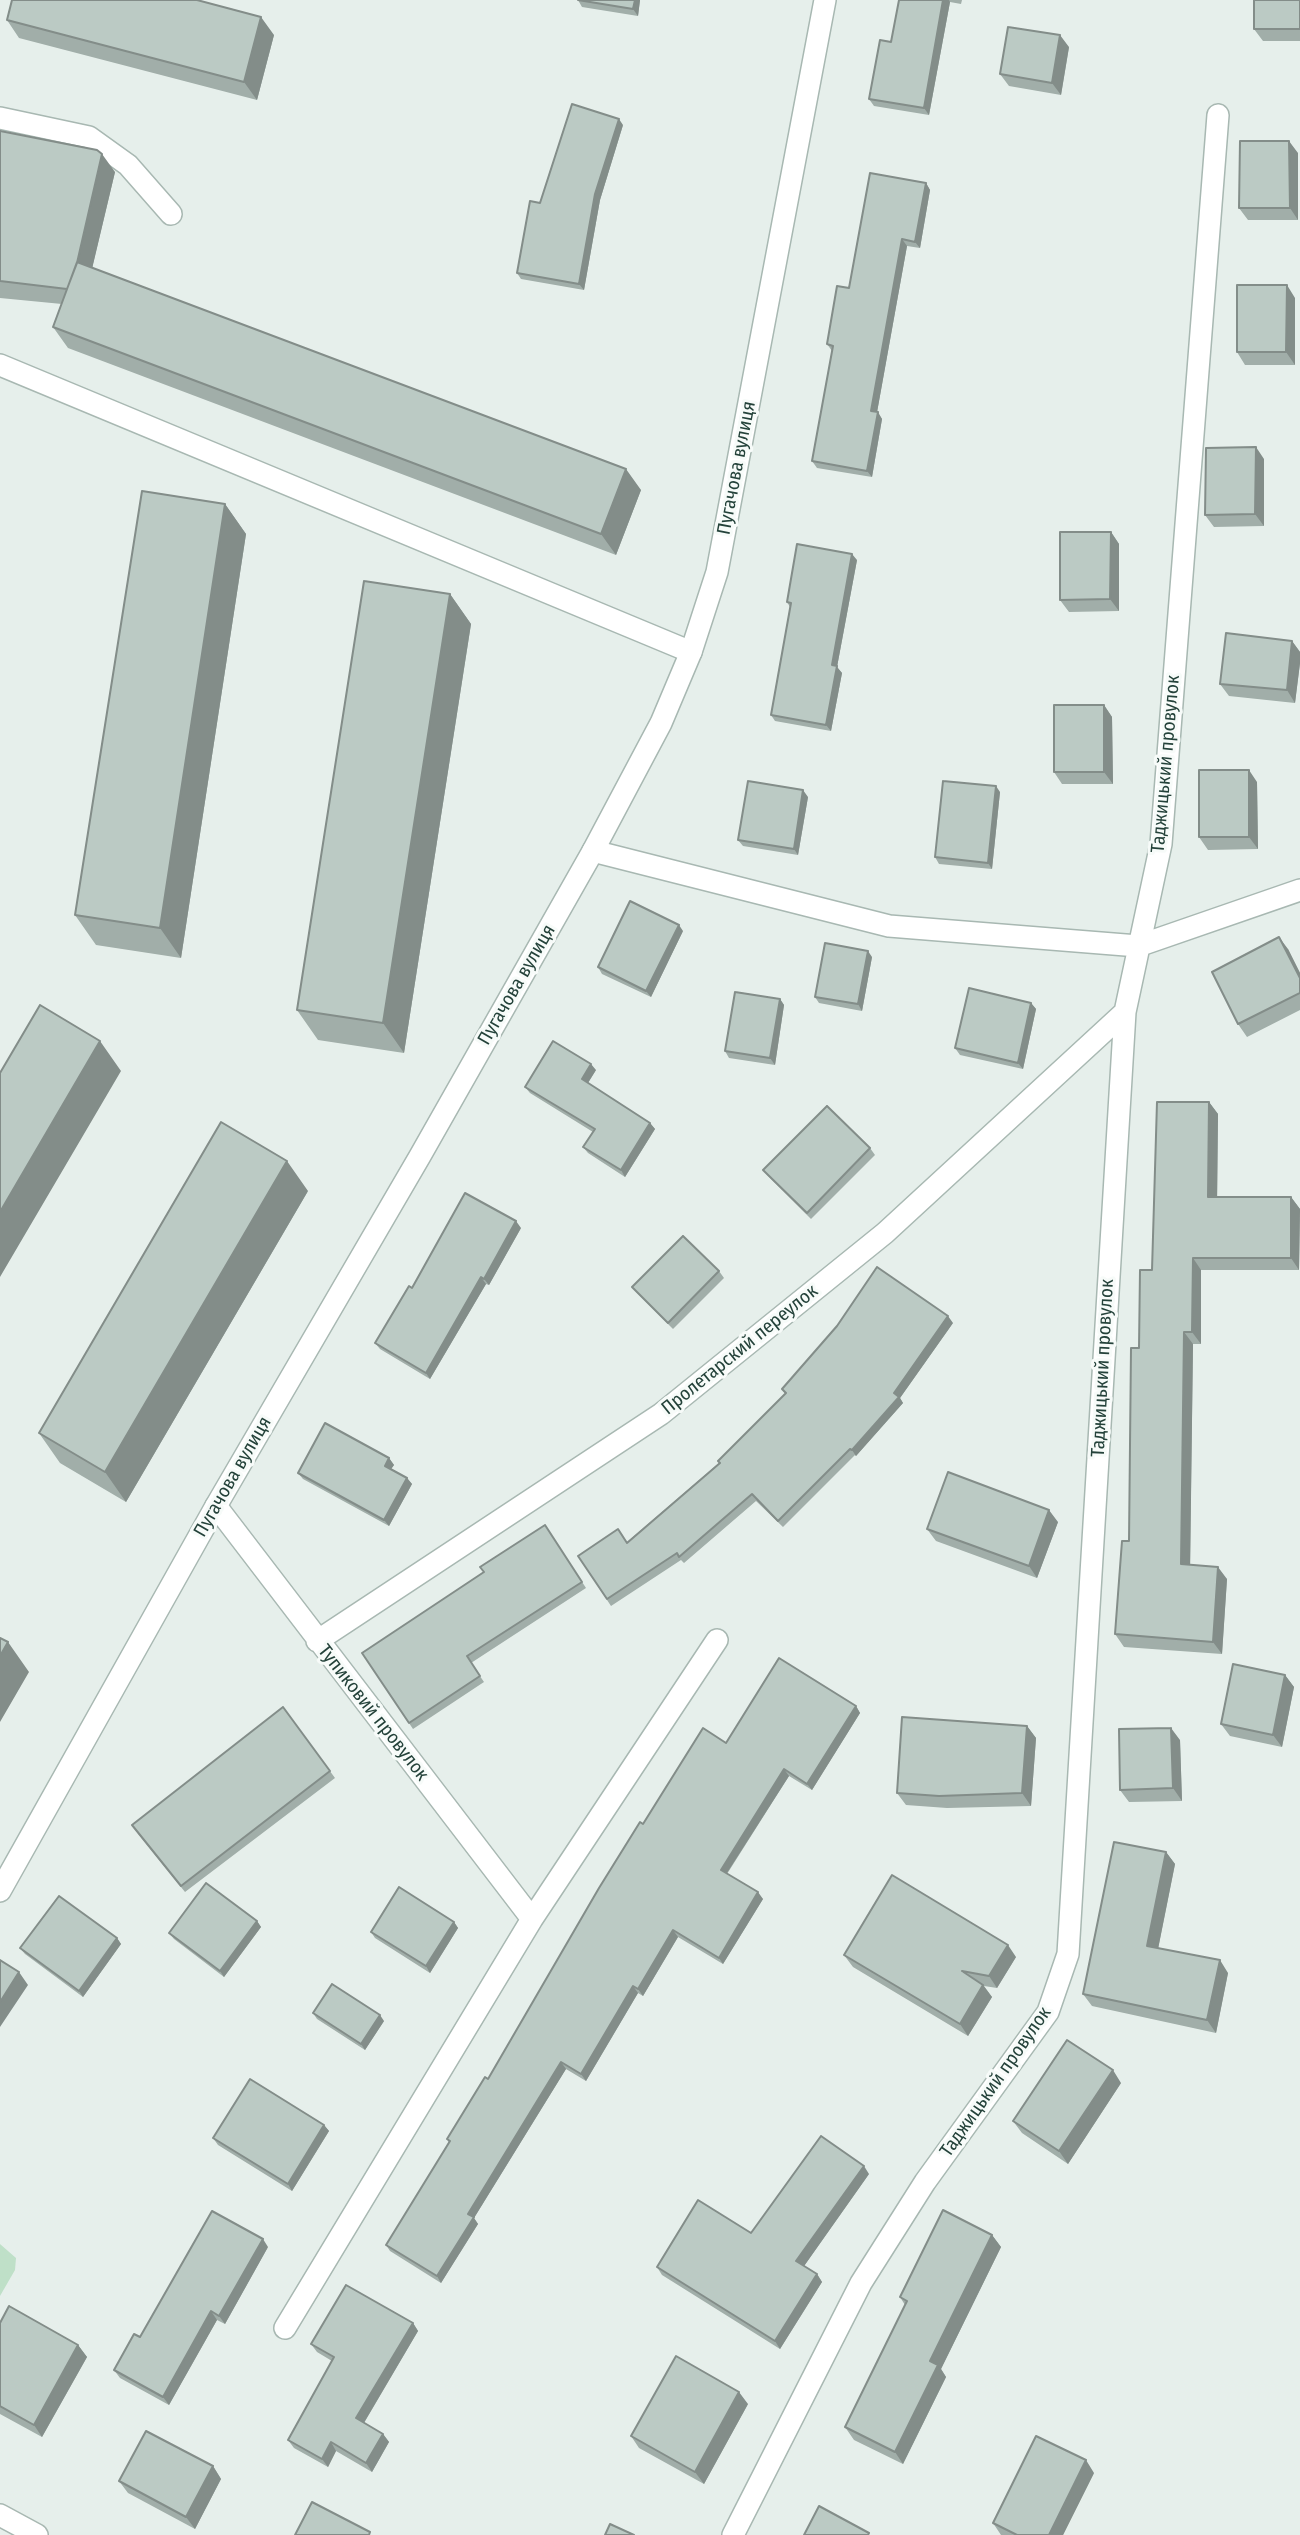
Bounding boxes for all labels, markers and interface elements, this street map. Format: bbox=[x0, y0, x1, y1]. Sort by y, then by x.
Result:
street label: Пугачова вулиця bbox=[713, 399, 761, 537]
street label: Таджицький провулок bbox=[1147, 674, 1185, 854]
street label: Пугачова вулиця bbox=[473, 921, 561, 1049]
street label: Таджицький провулок bbox=[1087, 1278, 1119, 1458]
street label: Пролетарский переулок bbox=[657, 1280, 823, 1420]
street label: Пугачова вулиця bbox=[189, 1413, 277, 1541]
street label: Тупиковий провулок bbox=[313, 1640, 433, 1786]
street label: Таджицький провулок bbox=[936, 2003, 1056, 2161]

